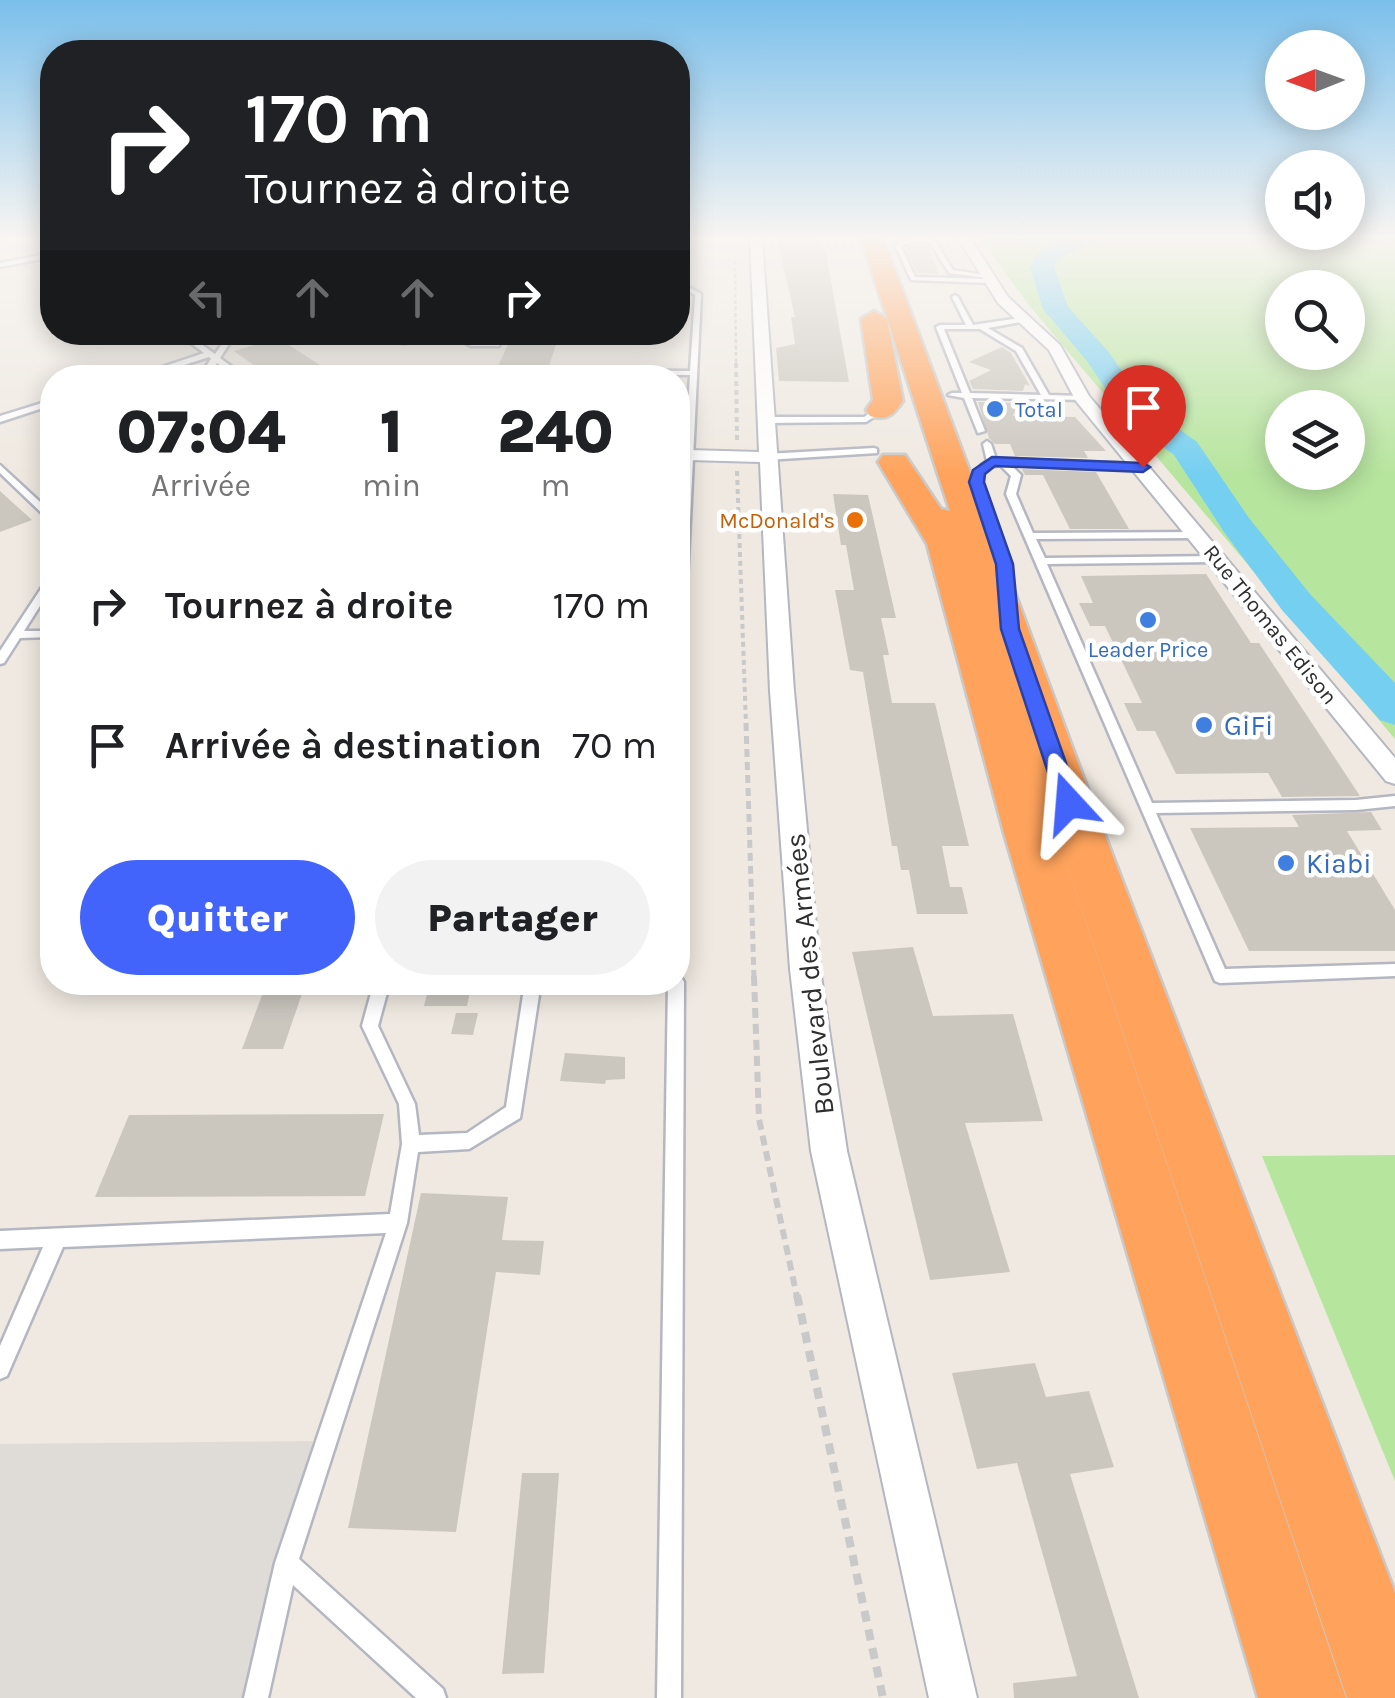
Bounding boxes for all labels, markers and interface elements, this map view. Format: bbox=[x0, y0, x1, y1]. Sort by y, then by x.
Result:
north arrow bbox=[1265, 30, 1365, 130]
map controls bbox=[1265, 30, 1365, 490]
text: 170 m bbox=[245, 78, 433, 160]
icon: right bbox=[80, 80, 210, 210]
button: sound bbox=[1265, 150, 1365, 250]
text: Tournez à droite bbox=[245, 162, 571, 214]
icon: left bbox=[180, 270, 235, 325]
icon: ahead bbox=[285, 270, 340, 325]
icon: ahead bbox=[390, 270, 445, 325]
icon: right bbox=[495, 270, 550, 325]
button: search bbox=[1265, 270, 1365, 370]
pin bbox=[1101, 365, 1186, 468]
icon: arrive bbox=[1116, 380, 1171, 435]
button: layers bbox=[1265, 390, 1365, 490]
text: 07:04 bbox=[116, 397, 286, 467]
text: 1 bbox=[380, 397, 403, 467]
text: 240 bbox=[497, 397, 614, 467]
place label: Total bbox=[1015, 397, 1063, 423]
marker: Total bbox=[984, 398, 1006, 420]
text: Arrivée bbox=[151, 467, 251, 504]
text: min bbox=[362, 467, 421, 504]
text: m bbox=[540, 467, 570, 504]
place label: McDonald's bbox=[719, 508, 835, 534]
marker: McDonald's bbox=[844, 509, 866, 531]
street label: Rue Thomas Edison bbox=[1198, 540, 1343, 710]
icon: right bbox=[80, 578, 135, 633]
text: Tournez à droite bbox=[165, 583, 453, 628]
text: 170 m bbox=[552, 583, 650, 628]
marker: Leader Price bbox=[1137, 609, 1159, 631]
place label: Leader Price bbox=[1088, 637, 1208, 663]
place label: GiFi bbox=[1224, 709, 1273, 742]
marker: GiFi bbox=[1193, 714, 1215, 736]
icon: arrive bbox=[80, 718, 135, 773]
text: Arrivée à destination bbox=[165, 723, 542, 768]
text: 70 m bbox=[572, 723, 657, 768]
position arrow bbox=[1017, 751, 1121, 855]
street label: Boulevard des Armées bbox=[778, 832, 841, 1116]
place label: Kiabi bbox=[1306, 847, 1372, 880]
marker: Kiabi bbox=[1275, 852, 1297, 874]
button: Quitter bbox=[80, 860, 355, 975]
button: Partager bbox=[375, 860, 650, 975]

